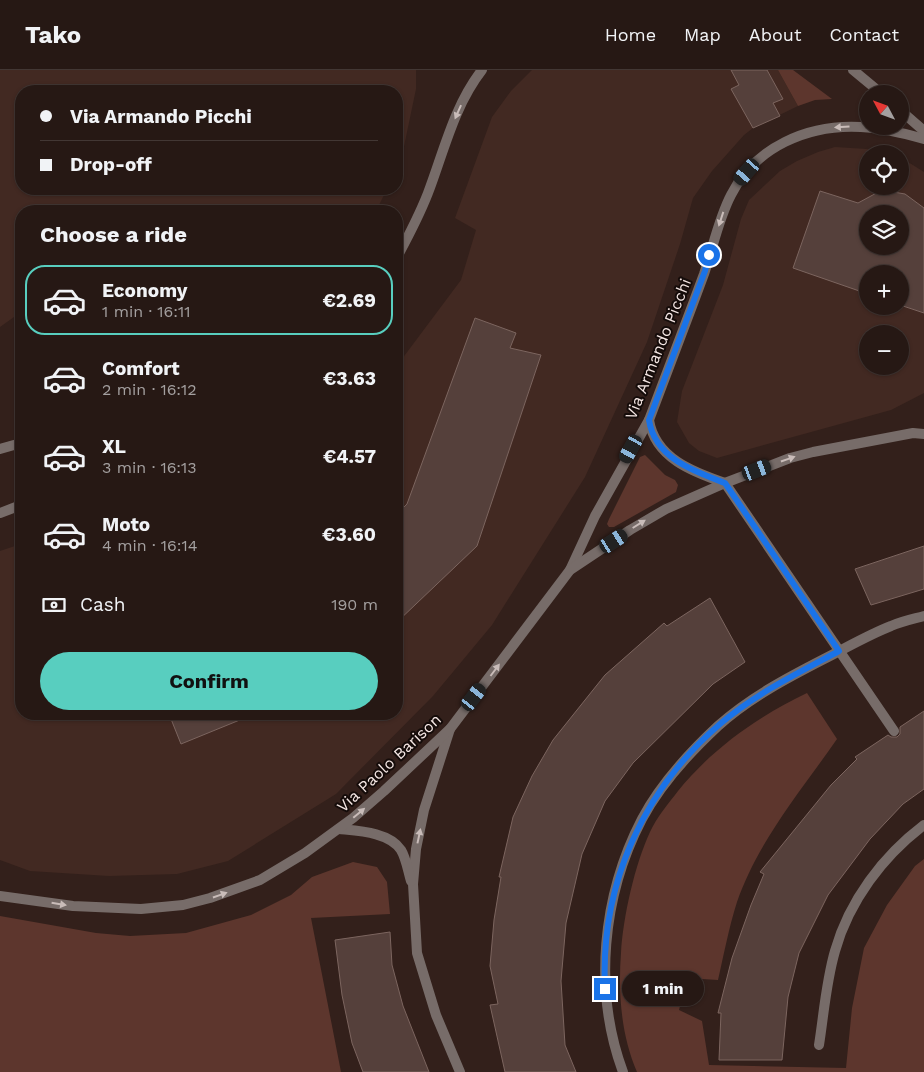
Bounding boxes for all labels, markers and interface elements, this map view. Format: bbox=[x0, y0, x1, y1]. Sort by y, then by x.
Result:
text: Tako bbox=[25, 21, 81, 49]
text: Home bbox=[605, 24, 656, 45]
text: Map bbox=[684, 24, 721, 45]
text: About bbox=[749, 24, 801, 45]
text: Contact bbox=[829, 24, 899, 45]
north arrow bbox=[859, 85, 909, 135]
map controls bbox=[859, 85, 909, 375]
text: Via Armando Picchi bbox=[70, 105, 252, 128]
one-way arrow bbox=[453, 105, 461, 119]
one-way arrow bbox=[833, 124, 849, 132]
button: locate bbox=[859, 145, 909, 195]
text: Drop-off bbox=[70, 153, 152, 176]
car bbox=[731, 156, 762, 188]
button: layers bbox=[859, 205, 909, 255]
one-way arrow bbox=[716, 212, 724, 227]
text: Choose a ride bbox=[40, 222, 187, 247]
route start bbox=[698, 244, 720, 266]
button: + bbox=[859, 265, 909, 315]
street label: Via Armando Picchi bbox=[621, 276, 695, 422]
icon: car bbox=[42, 278, 87, 323]
text: Economy bbox=[102, 279, 187, 302]
text: €2.69 bbox=[323, 289, 376, 312]
text: 1 min · 16:11 bbox=[102, 302, 191, 321]
button: − bbox=[859, 325, 909, 375]
icon: car bbox=[42, 356, 87, 401]
text: Comfort bbox=[102, 357, 180, 380]
text: €3.63 bbox=[323, 367, 376, 390]
text: 2 min · 16:12 bbox=[102, 380, 197, 399]
car bbox=[617, 432, 644, 466]
icon: car bbox=[42, 434, 87, 479]
text: XL bbox=[102, 435, 126, 458]
text: €4.57 bbox=[323, 445, 376, 468]
one-way arrow bbox=[781, 455, 796, 463]
text: 3 min · 16:13 bbox=[102, 458, 197, 477]
car bbox=[740, 458, 773, 482]
icon: car bbox=[42, 512, 87, 557]
text: Moto bbox=[102, 513, 150, 536]
one-way arrow bbox=[633, 520, 646, 529]
text: €3.60 bbox=[322, 523, 376, 546]
car bbox=[597, 527, 630, 555]
text: 4 min · 16:14 bbox=[102, 536, 198, 555]
icon: cash bbox=[40, 591, 68, 619]
text: Cash bbox=[80, 593, 126, 616]
text: 190 m bbox=[331, 595, 378, 614]
button: Confirm bbox=[40, 652, 378, 710]
one-way arrow bbox=[489, 664, 500, 677]
car bbox=[458, 681, 489, 713]
street label: Via Paolo Barison bbox=[333, 710, 445, 816]
one-way arrow bbox=[352, 807, 365, 818]
one-way arrow bbox=[415, 828, 423, 843]
one-way arrow bbox=[213, 891, 228, 899]
one-way arrow bbox=[52, 900, 68, 908]
callout: 1 min bbox=[622, 972, 705, 1006]
route end bbox=[594, 978, 616, 1000]
text: 1 min bbox=[642, 979, 684, 998]

